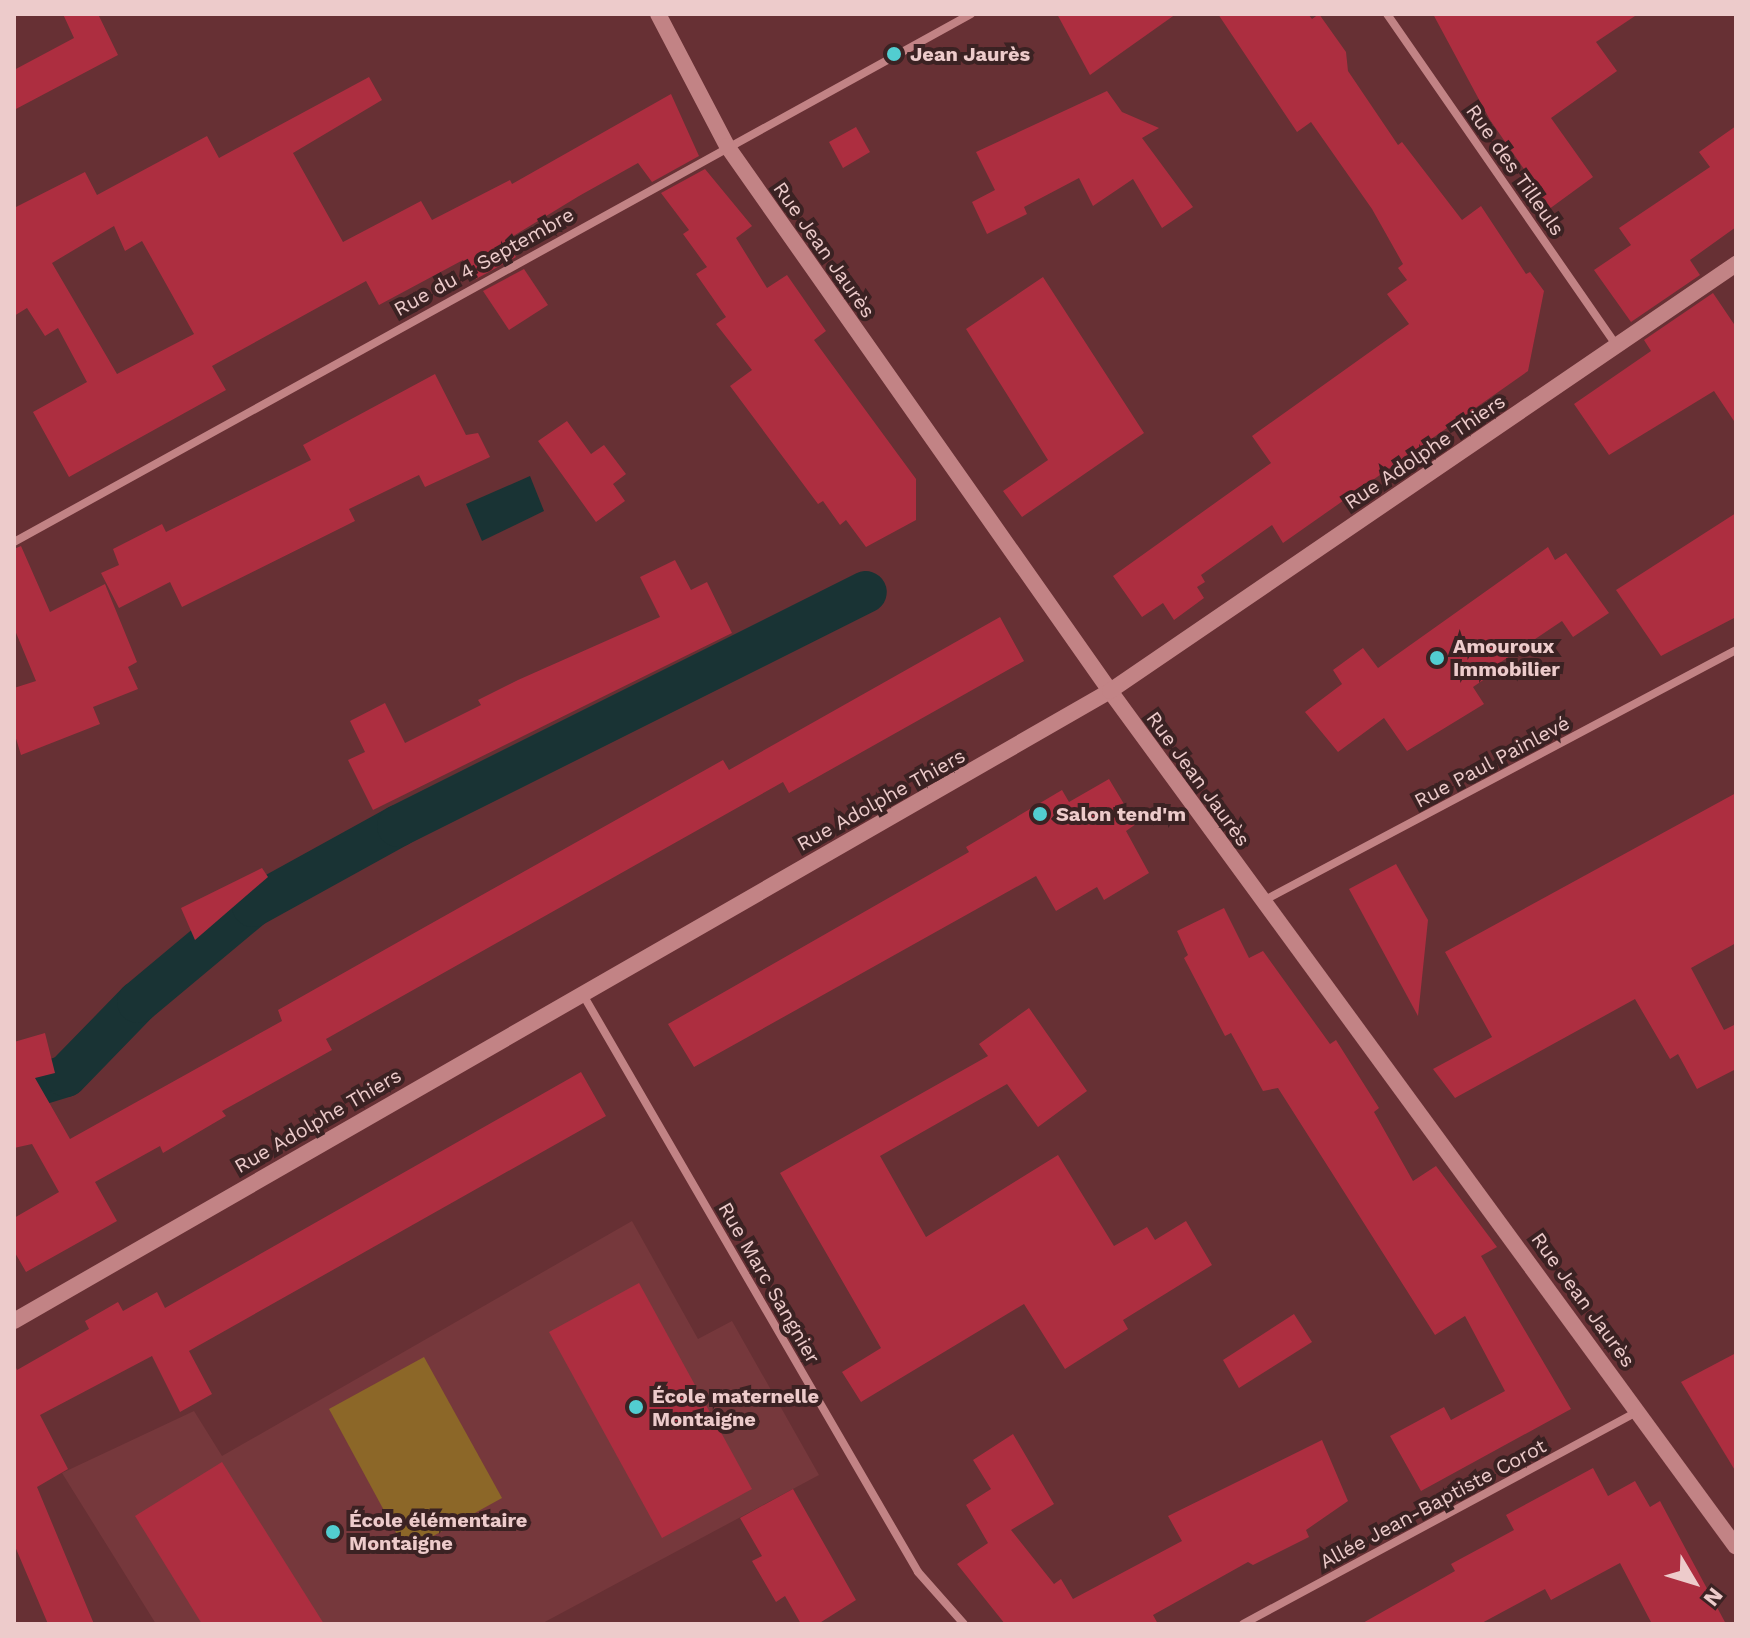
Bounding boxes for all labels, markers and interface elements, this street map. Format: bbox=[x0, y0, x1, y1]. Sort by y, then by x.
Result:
place label: Jean Jaurès bbox=[910, 42, 1030, 66]
marker: Jean Jaurès bbox=[885, 45, 903, 63]
street label: Rue des Tilleuls bbox=[1461, 100, 1569, 240]
street label: Rue Jean Jaurès bbox=[768, 177, 880, 323]
street label: Rue du 4 Septembre bbox=[390, 203, 578, 321]
street label: Rue Adolphe Thiers bbox=[1340, 389, 1510, 515]
place label: Amouroux Immobilier bbox=[1453, 634, 1560, 681]
marker: Amouroux Immobilier bbox=[1428, 649, 1446, 667]
street label: Rue Jean Jaurès bbox=[1141, 707, 1255, 851]
street label: Rue Paul Painlevé bbox=[1410, 711, 1574, 813]
street label: Rue Adolphe Thiers bbox=[792, 743, 970, 857]
place label: Salon tend'm bbox=[1056, 802, 1186, 826]
marker: Salon tend'm bbox=[1031, 805, 1049, 823]
street label: Rue Adolphe Thiers bbox=[230, 1063, 406, 1179]
street label: Rue Marc Sangnier bbox=[713, 1198, 825, 1368]
street label: Rue Jean Jaurès bbox=[1526, 1228, 1640, 1372]
place label: École maternelle Montaigne bbox=[652, 1384, 819, 1431]
marker: École maternelle Montaigne bbox=[627, 1398, 645, 1416]
street label: Allée Jean-Baptiste Corot bbox=[1315, 1434, 1551, 1574]
place label: École élémentaire Montaigne bbox=[349, 1508, 527, 1555]
marker: École élémentaire Montaigne bbox=[324, 1523, 342, 1541]
north arrow bbox=[1654, 1542, 1734, 1622]
text: N bbox=[1698, 1583, 1728, 1611]

